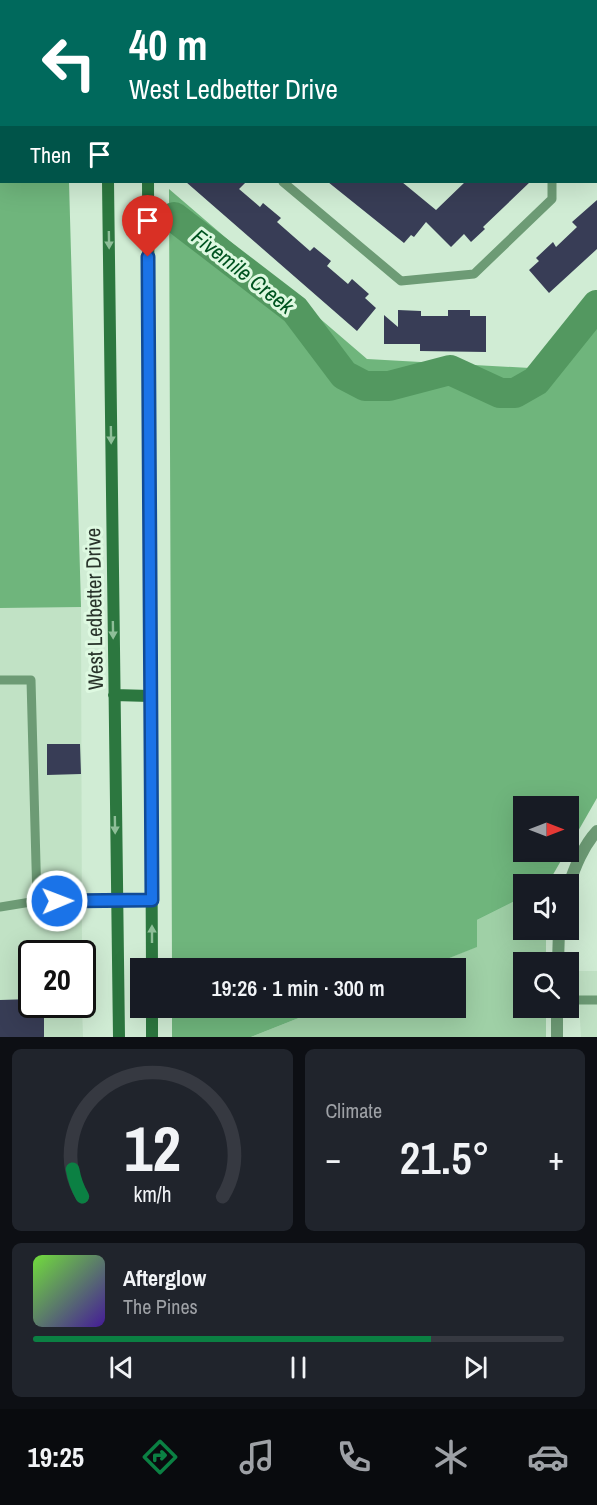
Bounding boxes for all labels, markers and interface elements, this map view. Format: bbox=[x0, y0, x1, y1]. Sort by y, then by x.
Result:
text: 40 m bbox=[129, 17, 208, 73]
icon: left bbox=[30, 24, 108, 102]
text: West Ledbetter Drive bbox=[129, 71, 338, 107]
icon: arrive bbox=[83, 138, 116, 171]
text: Then bbox=[30, 140, 71, 170]
pin bbox=[122, 195, 173, 257]
icon: arrive bbox=[131, 204, 164, 237]
water label: Fivemile Creek bbox=[186, 222, 301, 321]
one-way arrow bbox=[104, 230, 114, 249]
one-way arrow bbox=[106, 425, 116, 444]
street label: West Ledbetter Drive bbox=[78, 528, 110, 690]
one-way arrow bbox=[108, 620, 118, 639]
north arrow bbox=[513, 796, 579, 862]
map controls bbox=[513, 796, 579, 1018]
one-way arrow bbox=[110, 815, 120, 834]
position arrow bbox=[25, 869, 89, 933]
button: sound bbox=[513, 874, 579, 940]
one-way arrow bbox=[147, 925, 157, 944]
speed limit sign: 20 bbox=[18, 940, 96, 1018]
button: search bbox=[513, 952, 579, 1018]
text: 19:26 · 1 min · 300 m bbox=[211, 973, 385, 1003]
text: Climate bbox=[326, 1097, 382, 1124]
text: 12 bbox=[124, 1106, 181, 1190]
text: 21.5° bbox=[400, 1127, 490, 1188]
text: − bbox=[326, 1136, 341, 1180]
text: + bbox=[548, 1136, 564, 1180]
text: km/h bbox=[133, 1180, 171, 1209]
text: Afterglow bbox=[123, 1263, 206, 1293]
text: The Pines bbox=[123, 1293, 198, 1320]
icon: previous bbox=[105, 1351, 138, 1384]
icon: pause bbox=[282, 1351, 315, 1384]
icon: next bbox=[459, 1351, 492, 1384]
icon: directions bbox=[139, 1436, 181, 1478]
icon: music bbox=[236, 1436, 278, 1478]
icon: phone bbox=[333, 1436, 375, 1478]
icon: climate bbox=[430, 1436, 472, 1478]
icon: car bbox=[527, 1436, 569, 1478]
text: 19:25 bbox=[28, 1439, 84, 1475]

